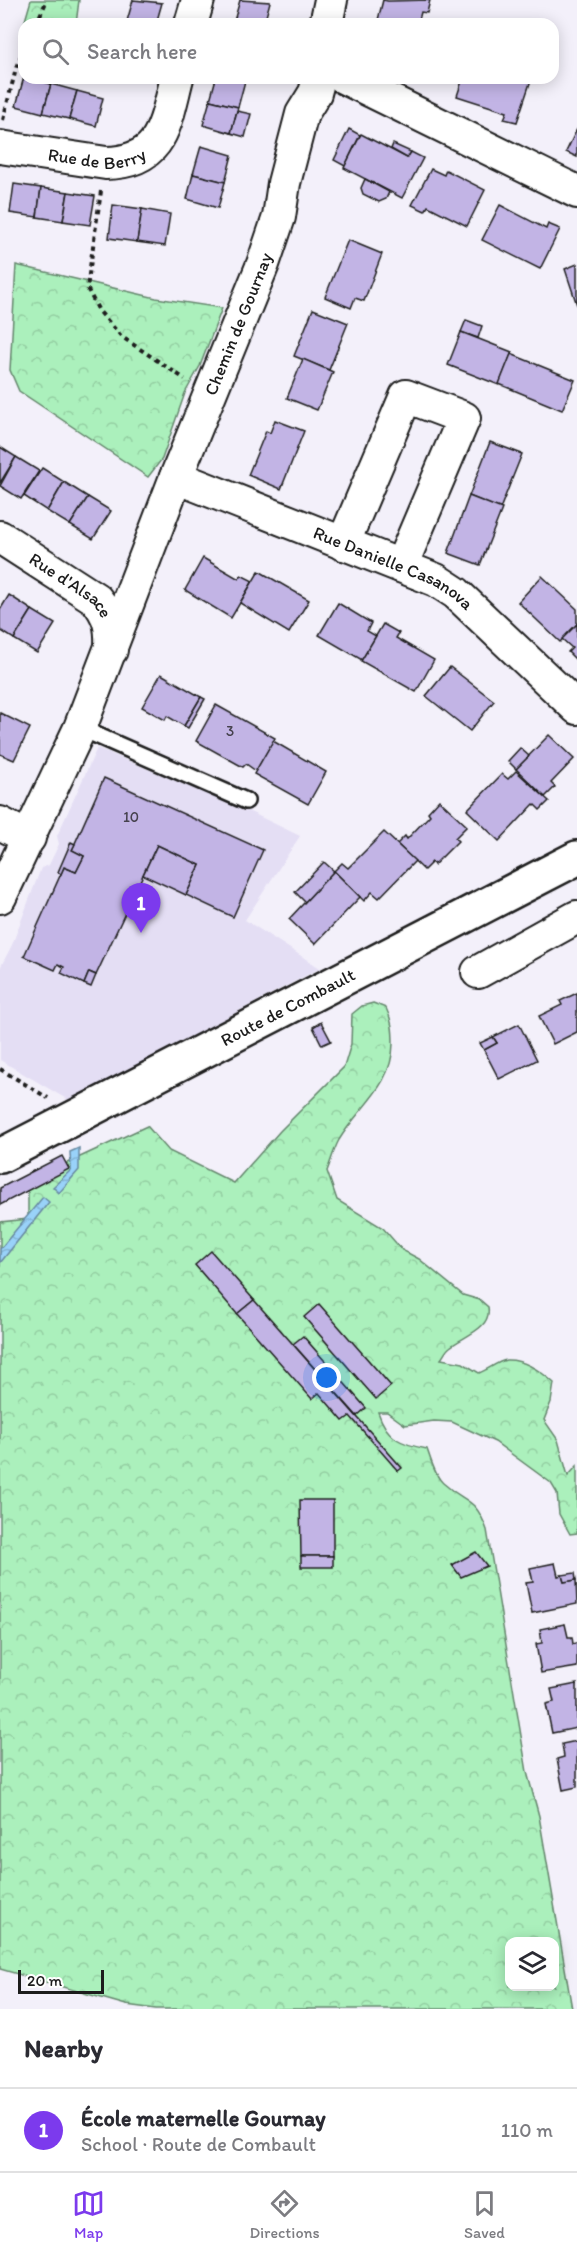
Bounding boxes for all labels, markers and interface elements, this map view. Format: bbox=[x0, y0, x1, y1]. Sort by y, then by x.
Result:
search box bbox=[18, 18, 559, 84]
icon: search bbox=[39, 35, 72, 68]
text: Search here bbox=[87, 38, 197, 65]
street label: Rue de Berry bbox=[46, 143, 150, 174]
street label: Chemin de Gournay bbox=[200, 249, 277, 399]
street label: Rue Danielle Casanova bbox=[310, 521, 478, 615]
street label: Rue d'Alsace bbox=[25, 548, 117, 621]
house number: 3 bbox=[226, 722, 234, 740]
house number: 10 bbox=[123, 808, 139, 826]
pin: 1 bbox=[122, 884, 160, 933]
street label: Route de Combault bbox=[217, 963, 359, 1051]
your location bbox=[312, 1363, 341, 1392]
map controls bbox=[505, 1937, 559, 1991]
button: layers bbox=[505, 1937, 559, 1991]
scale bar bbox=[18, 1967, 104, 1994]
text: 20 m bbox=[27, 1971, 62, 1990]
text: Nearby bbox=[24, 2032, 103, 2064]
text: École maternelle Gournay bbox=[81, 2105, 326, 2132]
text: 1 bbox=[39, 2118, 48, 2142]
text: 110 m bbox=[501, 2118, 553, 2142]
text: School · Route de Combault bbox=[81, 2132, 316, 2156]
tab: Map bbox=[72, 2187, 105, 2242]
tab: Directions bbox=[249, 2187, 320, 2242]
tab: Saved bbox=[464, 2187, 505, 2242]

